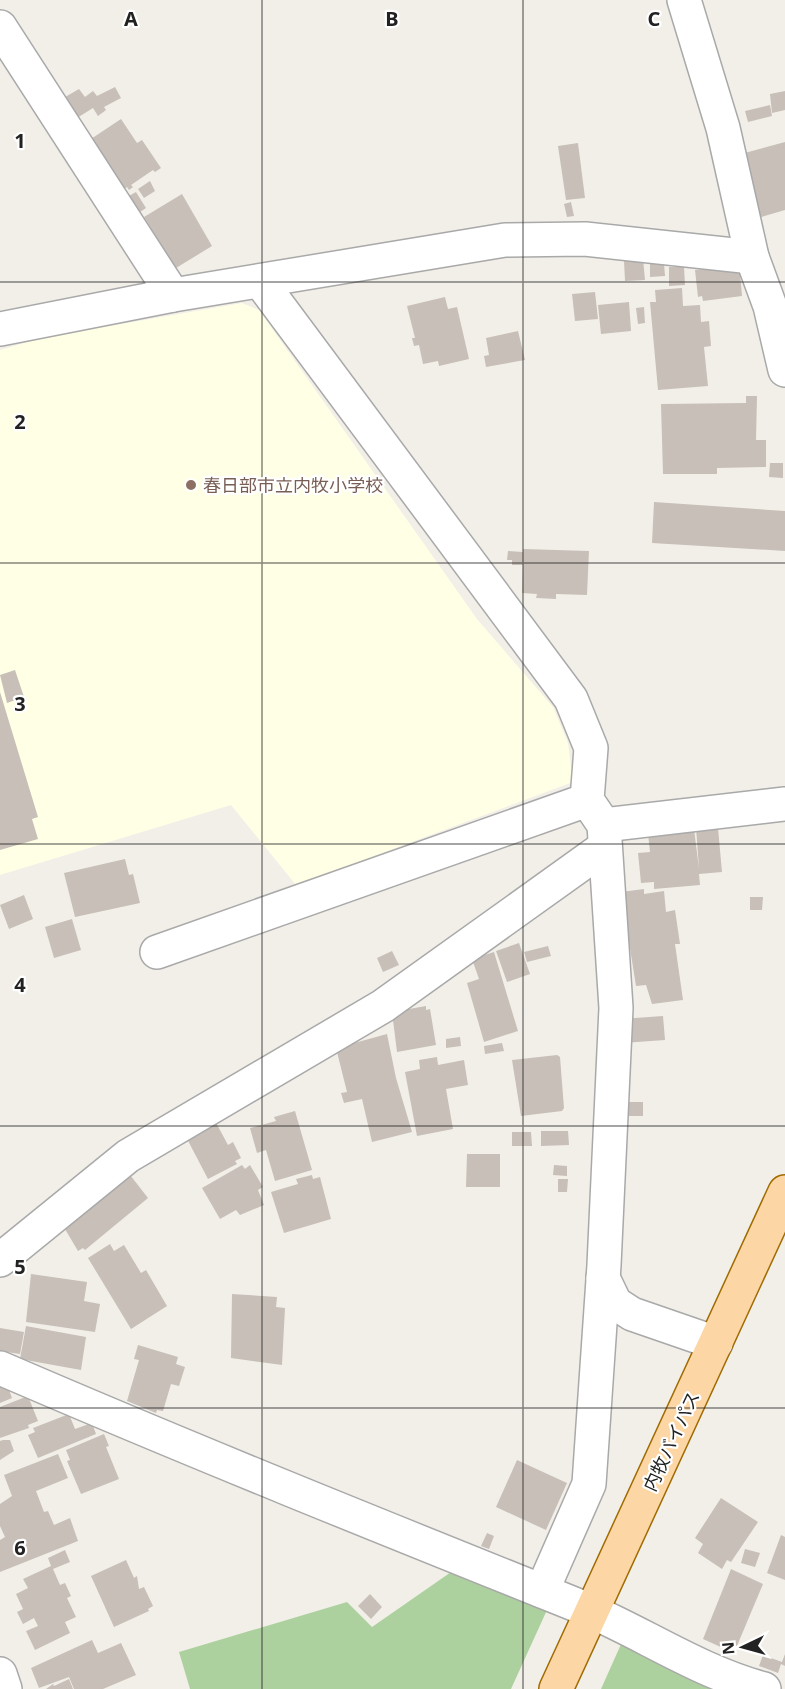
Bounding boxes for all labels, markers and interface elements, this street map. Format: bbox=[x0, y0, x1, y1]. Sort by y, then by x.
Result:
text: A bbox=[124, 5, 138, 32]
text: B bbox=[385, 5, 399, 32]
text: C bbox=[648, 5, 661, 32]
text: 1 bbox=[14, 127, 26, 154]
text: 2 bbox=[14, 408, 26, 435]
place label: 春日部市立内牧小学校 bbox=[203, 473, 383, 497]
marker: 春日部市立内牧小学校 bbox=[184, 478, 198, 492]
text: 3 bbox=[14, 690, 26, 717]
text: 4 bbox=[14, 971, 26, 998]
text: 5 bbox=[14, 1253, 26, 1280]
street label: 内牧バイパス bbox=[637, 1387, 705, 1495]
text: 6 bbox=[14, 1534, 26, 1561]
north arrow bbox=[713, 1617, 773, 1677]
text: N bbox=[717, 1641, 740, 1656]

